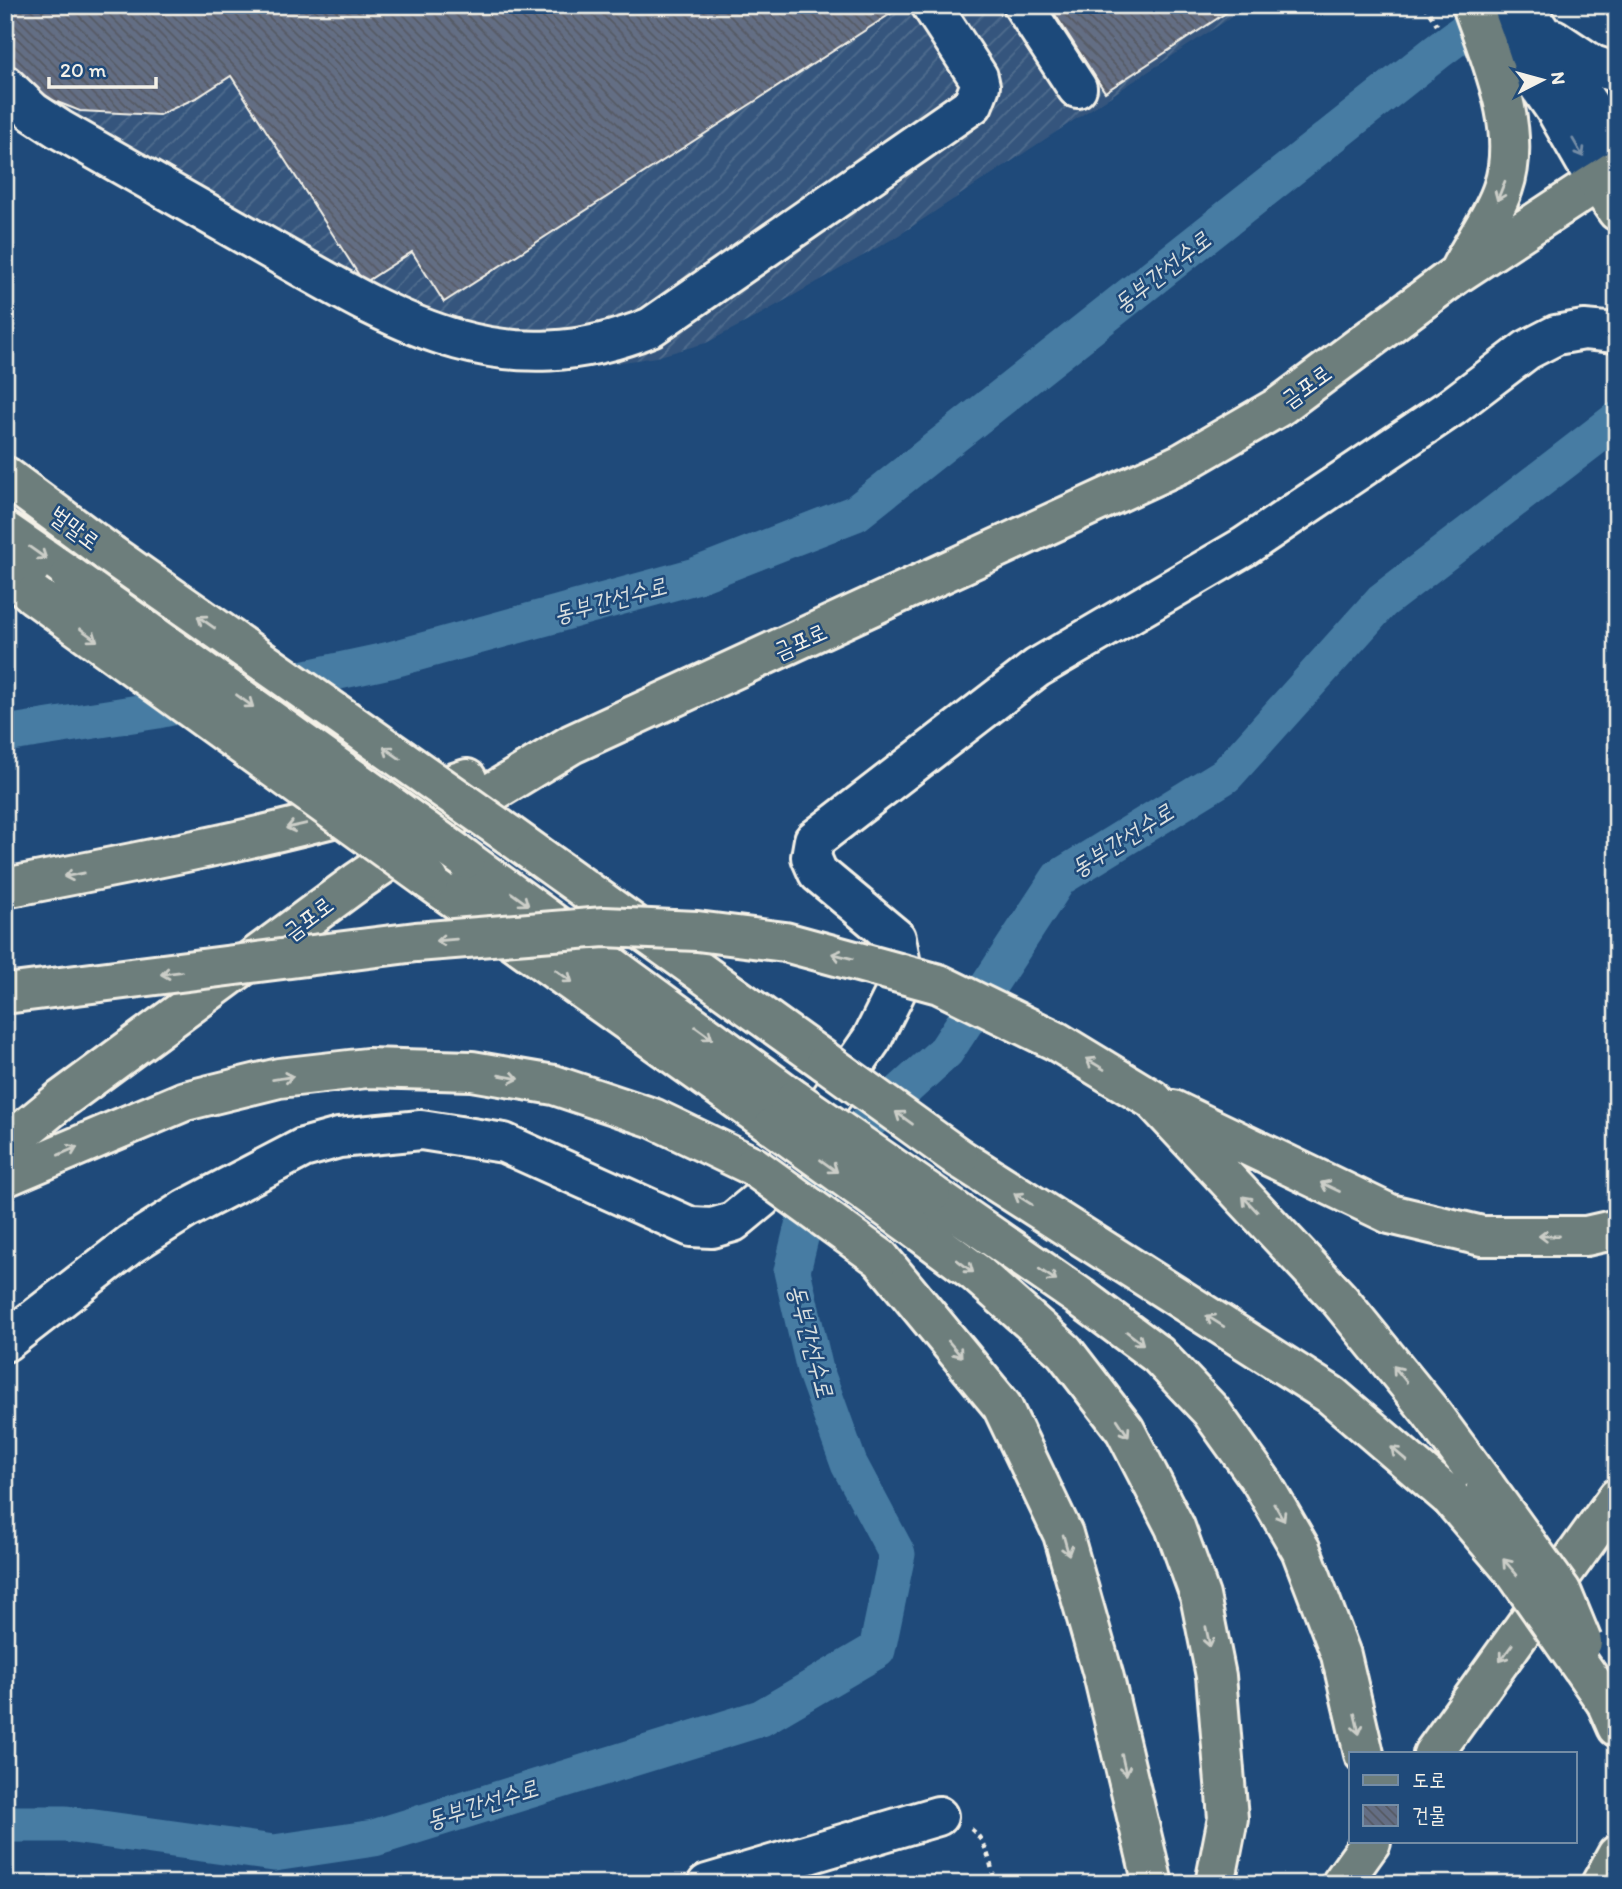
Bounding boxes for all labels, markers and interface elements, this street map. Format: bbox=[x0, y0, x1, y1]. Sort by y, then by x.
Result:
scale bar bbox=[49, 46, 156, 90]
north arrow bbox=[1506, 46, 1576, 116]
text: 20 m bbox=[60, 57, 107, 82]
text: N bbox=[1546, 71, 1571, 86]
one-way arrow bbox=[1571, 138, 1585, 158]
one-way arrow bbox=[1493, 180, 1506, 201]
water label: 동부간선수로 bbox=[1107, 225, 1216, 319]
street label: 금포로 bbox=[1275, 358, 1337, 414]
street label: 벌말로 bbox=[44, 500, 106, 556]
one-way arrow bbox=[28, 546, 47, 560]
water label: 동부간선수로 bbox=[550, 571, 670, 629]
one-way arrow bbox=[197, 615, 216, 629]
street label: 금포로 bbox=[769, 617, 831, 665]
one-way arrow bbox=[79, 628, 98, 642]
one-way arrow bbox=[235, 694, 254, 708]
one-way arrow bbox=[383, 746, 402, 760]
water label: 동부간선수로 bbox=[1065, 797, 1179, 883]
one-way arrow bbox=[285, 820, 308, 834]
one-way arrow bbox=[63, 868, 85, 882]
street label: 금포로 bbox=[277, 890, 339, 946]
one-way arrow bbox=[510, 892, 529, 906]
one-way arrow bbox=[435, 934, 458, 947]
one-way arrow bbox=[831, 949, 854, 962]
one-way arrow bbox=[160, 967, 183, 980]
one-way arrow bbox=[554, 969, 573, 983]
one-way arrow bbox=[694, 1026, 713, 1041]
one-way arrow bbox=[1085, 1057, 1105, 1071]
one-way arrow bbox=[271, 1071, 294, 1084]
one-way arrow bbox=[497, 1071, 520, 1084]
one-way arrow bbox=[895, 1111, 914, 1125]
one-way arrow bbox=[57, 1144, 78, 1157]
one-way arrow bbox=[819, 1159, 838, 1173]
one-way arrow bbox=[1320, 1180, 1342, 1193]
one-way arrow bbox=[1014, 1191, 1033, 1206]
one-way arrow bbox=[1241, 1196, 1258, 1213]
one-way arrow bbox=[1538, 1229, 1561, 1243]
one-way arrow bbox=[956, 1258, 974, 1273]
one-way arrow bbox=[1037, 1268, 1057, 1282]
water label: 동부간선수로 bbox=[782, 1281, 840, 1401]
one-way arrow bbox=[1206, 1314, 1225, 1328]
one-way arrow bbox=[1125, 1331, 1144, 1345]
one-way arrow bbox=[947, 1339, 963, 1357]
one-way arrow bbox=[1392, 1366, 1408, 1384]
one-way arrow bbox=[1115, 1418, 1130, 1437]
one-way arrow bbox=[1390, 1446, 1408, 1462]
one-way arrow bbox=[1272, 1501, 1286, 1521]
one-way arrow bbox=[1061, 1534, 1074, 1556]
one-way arrow bbox=[1502, 1558, 1518, 1576]
one-way arrow bbox=[1202, 1625, 1216, 1648]
one-way arrow bbox=[1498, 1643, 1513, 1662]
one-way arrow bbox=[1351, 1712, 1365, 1735]
legend bbox=[1349, 1752, 1576, 1843]
one-way arrow bbox=[1118, 1753, 1131, 1776]
text: 도로 bbox=[1412, 1767, 1446, 1792]
water label: 동부간선수로 bbox=[422, 1773, 541, 1834]
text: 건물 bbox=[1412, 1802, 1446, 1827]

